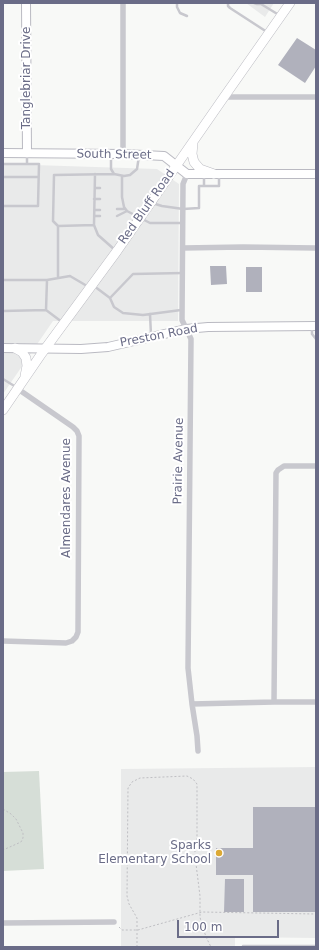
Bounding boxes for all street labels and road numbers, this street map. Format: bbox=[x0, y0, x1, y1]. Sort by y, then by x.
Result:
street label: Tanglebriar Drive bbox=[20, 27, 34, 129]
street label: South Street bbox=[76, 147, 152, 163]
street label: Red Bluff Road bbox=[116, 167, 178, 247]
street label: Preston Road bbox=[119, 321, 199, 351]
street label: Prairie Avenue bbox=[171, 418, 187, 504]
street label: Almendares Avenue bbox=[60, 438, 74, 558]

